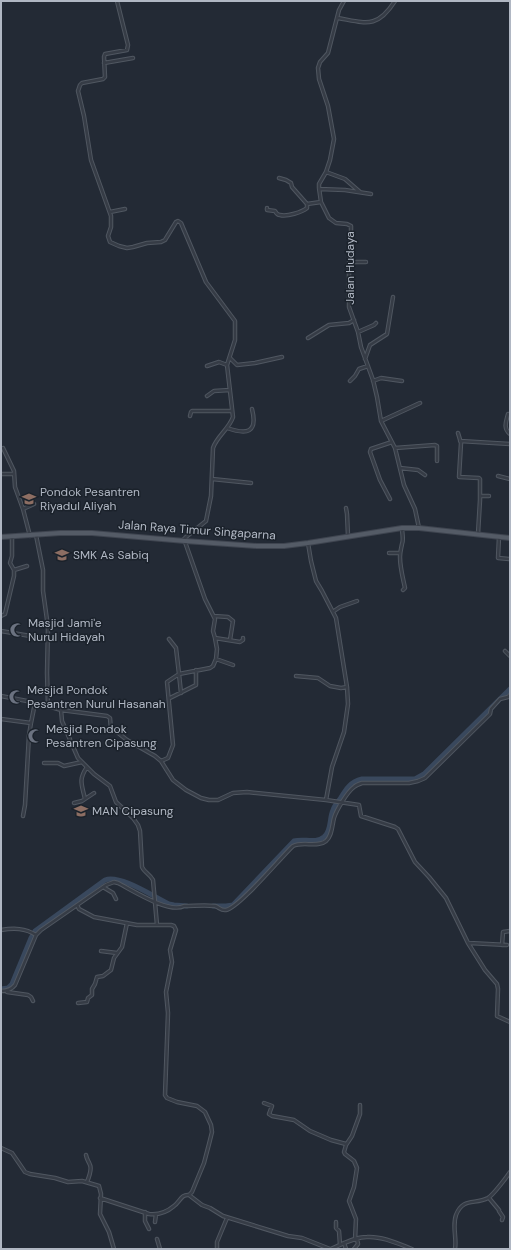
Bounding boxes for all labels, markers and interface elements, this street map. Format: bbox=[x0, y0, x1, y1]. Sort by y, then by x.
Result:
street label: Jalan Hudaya bbox=[342, 231, 358, 305]
place label: Pondok Pesantren Riyadul Aliyah bbox=[40, 484, 140, 514]
school or university icon: Pondok Pesantren Riyadul Aliyah bbox=[21, 491, 37, 507]
street label: Jalan Raya Timur Singaparna bbox=[118, 517, 276, 543]
school or university icon: SMK As Sabiq bbox=[54, 547, 70, 563]
place label: SMK As Sabiq bbox=[73, 547, 149, 563]
place label: Masjid Jami'e Nurul Hidayah bbox=[28, 615, 105, 645]
mosque icon: Masjid Jami'e Nurul Hidayah bbox=[9, 622, 25, 638]
place label: Mesjid Pondok Pesantren Nurul Hasanah bbox=[27, 682, 166, 712]
mosque icon: Mesjid Pondok Pesantren Nurul Hasanah bbox=[8, 689, 24, 705]
place label: Mesjid Pondok Pesantren Cipasung bbox=[46, 721, 157, 751]
mosque icon: Mesjid Pondok Pesantren Cipasung bbox=[27, 728, 43, 744]
school or university icon: MAN Cipasung bbox=[73, 803, 89, 819]
place label: MAN Cipasung bbox=[92, 803, 174, 819]

